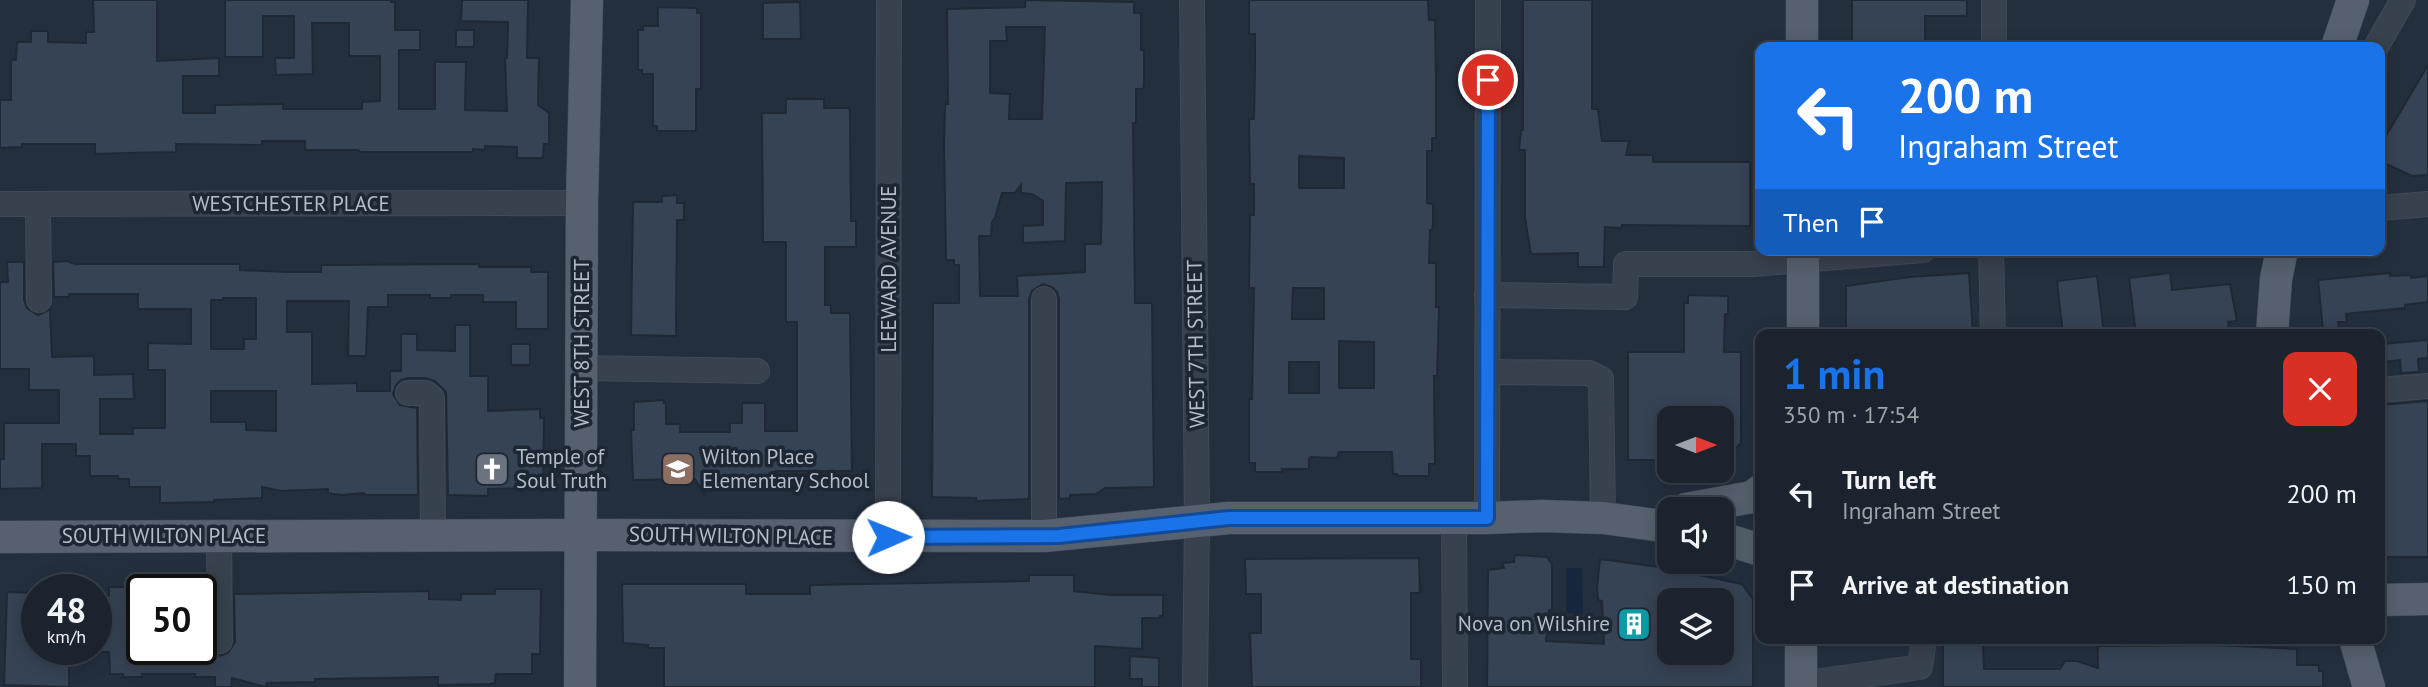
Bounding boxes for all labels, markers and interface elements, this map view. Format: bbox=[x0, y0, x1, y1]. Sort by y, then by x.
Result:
pin bbox=[1458, 50, 1518, 110]
icon: arrive bbox=[1469, 61, 1507, 99]
text: 200 m bbox=[1898, 63, 2033, 127]
icon: left bbox=[1783, 70, 1874, 161]
text: Ingraham Street bbox=[1898, 125, 2118, 167]
street label: LEEWARD AVENUE bbox=[875, 185, 902, 353]
street label: WESTCHESTER PLACE bbox=[192, 190, 390, 217]
icon: arrive bbox=[1853, 203, 1891, 241]
text: Then bbox=[1783, 206, 1839, 239]
street label: WEST 8TH STREET bbox=[568, 258, 595, 427]
street label: WEST 7TH STREET bbox=[1181, 259, 1210, 428]
text: 1 min bbox=[1783, 346, 1885, 401]
button: close bbox=[2283, 352, 2357, 426]
text: 350 m · 17:54 bbox=[1783, 400, 1919, 429]
north arrow bbox=[1657, 406, 1734, 483]
map controls bbox=[1657, 406, 1734, 665]
place label: Temple of Soul Truth bbox=[516, 443, 607, 494]
place label: Wilton Place Elementary School bbox=[702, 443, 869, 494]
church icon: Temple of Soul Truth bbox=[473, 450, 511, 488]
school or university icon: Wilton Place Elementary School bbox=[659, 450, 697, 488]
text: Turn left bbox=[1842, 463, 1936, 496]
icon: left bbox=[1783, 475, 1821, 513]
text: 200 m bbox=[2286, 477, 2357, 510]
text: Ingraham Street bbox=[1842, 496, 2000, 525]
button: sound bbox=[1657, 497, 1734, 574]
position arrow bbox=[851, 500, 925, 574]
street label: SOUTH WILTON PLACE bbox=[629, 520, 833, 551]
street label: SOUTH WILTON PLACE bbox=[62, 522, 266, 549]
icon: arrive bbox=[1783, 566, 1821, 604]
text: Arrive at destination bbox=[1842, 568, 2069, 601]
text: 150 m bbox=[2286, 568, 2357, 601]
speed limit sign: 50 bbox=[126, 574, 217, 665]
text: 48 bbox=[47, 587, 86, 633]
button: layers bbox=[1657, 588, 1734, 665]
building icon: Nova on Wilshire bbox=[1615, 605, 1653, 643]
place label: Nova on Wilshire bbox=[1458, 610, 1610, 637]
text: km/h bbox=[47, 625, 86, 648]

